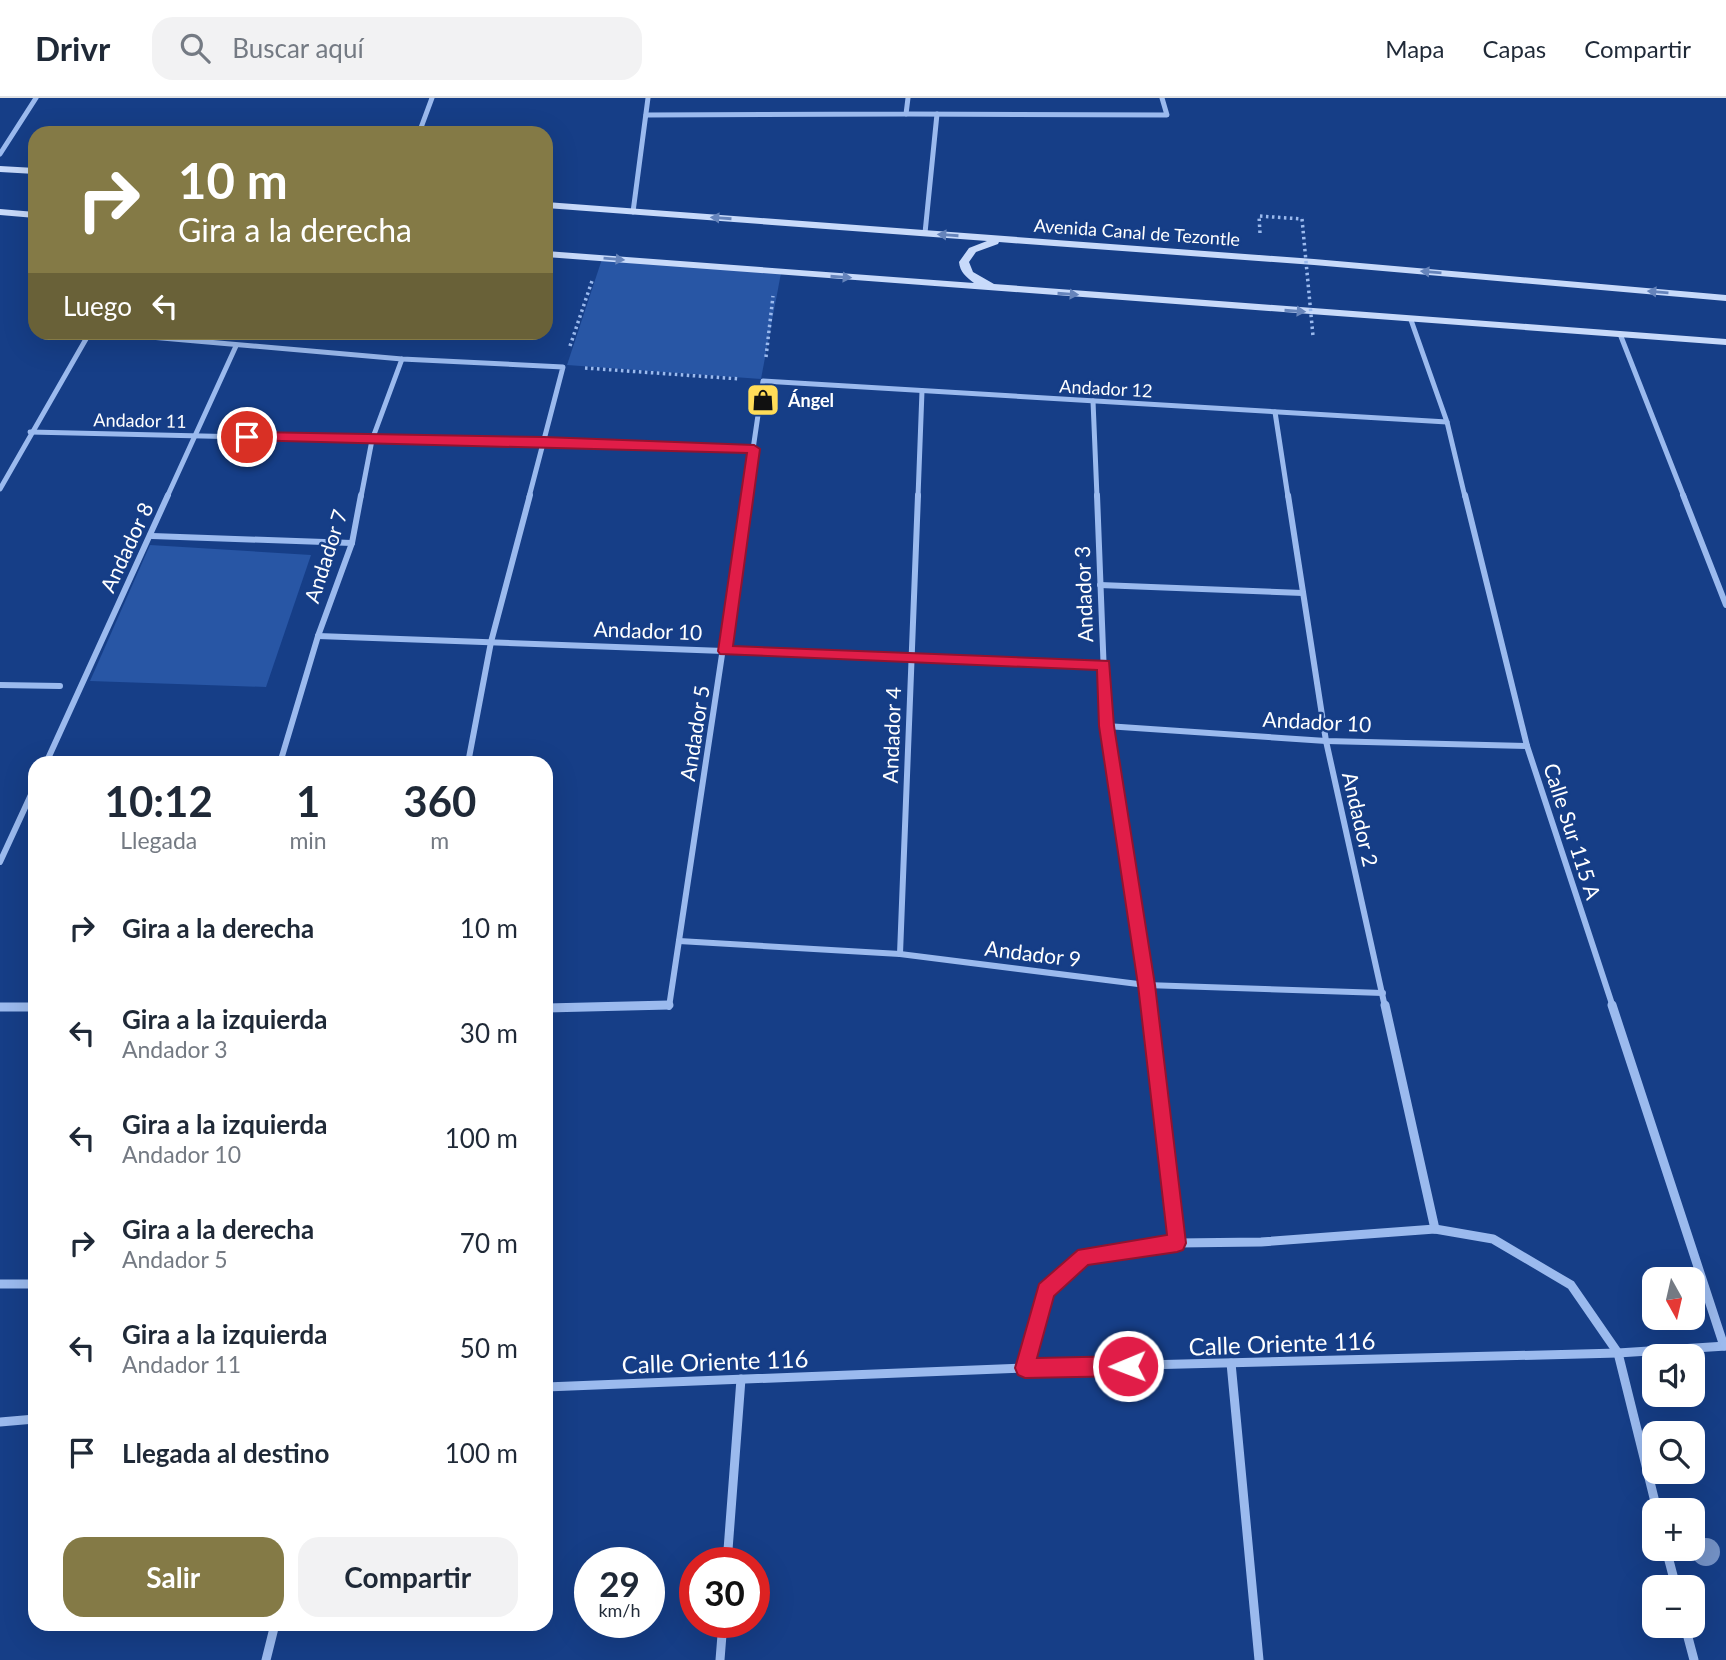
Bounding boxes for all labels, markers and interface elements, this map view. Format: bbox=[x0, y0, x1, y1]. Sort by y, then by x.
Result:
search box bbox=[152, 17, 642, 80]
text: Drivr bbox=[35, 28, 110, 68]
icon: search bbox=[176, 29, 214, 67]
text: Buscar aquí bbox=[232, 32, 364, 64]
text: Mapa bbox=[1385, 34, 1444, 63]
text: Capas bbox=[1482, 34, 1546, 63]
text: Compartir bbox=[1584, 34, 1691, 63]
text: 10 m bbox=[178, 151, 288, 209]
icon: right bbox=[63, 154, 154, 245]
text: Gira a la derecha bbox=[178, 210, 412, 249]
one-way arrow bbox=[710, 212, 732, 223]
street label: Avenida Canal de Tezontle bbox=[1033, 214, 1241, 250]
one-way arrow bbox=[937, 229, 959, 240]
one-way arrow bbox=[603, 254, 625, 265]
one-way arrow bbox=[1420, 266, 1442, 277]
one-way arrow bbox=[830, 272, 852, 283]
one-way arrow bbox=[1647, 286, 1669, 297]
icon: left bbox=[146, 287, 184, 325]
one-way arrow bbox=[1057, 289, 1079, 300]
text: Luego bbox=[63, 290, 132, 322]
one-way arrow bbox=[1284, 306, 1306, 317]
street label: Andador 12 bbox=[1059, 375, 1153, 401]
shop icon: Ángel bbox=[744, 381, 782, 419]
place label: Ángel bbox=[787, 389, 834, 411]
pin bbox=[217, 407, 277, 467]
street label: Andador 11 bbox=[93, 408, 187, 432]
icon: arrive bbox=[228, 418, 266, 456]
street label: Andador 8 bbox=[94, 498, 158, 596]
street label: Andador 7 bbox=[298, 506, 352, 606]
street label: Andador 3 bbox=[1069, 545, 1097, 643]
street label: Andador 10 bbox=[593, 616, 703, 644]
street label: Andador 5 bbox=[674, 683, 714, 783]
street label: Andador 4 bbox=[877, 686, 905, 784]
street label: Andador 10 bbox=[1262, 706, 1372, 736]
street label: Calle Sur 115 A bbox=[1539, 760, 1607, 903]
street label: Andador 2 bbox=[1338, 769, 1384, 869]
text: 10:12 bbox=[105, 776, 213, 826]
text: 1 bbox=[296, 776, 320, 826]
text: 360 bbox=[403, 776, 476, 826]
text: Llegada bbox=[120, 826, 197, 854]
text: min bbox=[289, 826, 327, 854]
text: m bbox=[430, 826, 449, 854]
icon: right bbox=[63, 909, 101, 947]
text: Gira a la derecha bbox=[122, 912, 314, 944]
text: 10 m bbox=[460, 912, 518, 944]
street label: Andador 9 bbox=[984, 935, 1082, 971]
text: Gira a la izquierda bbox=[122, 1003, 328, 1035]
icon: left bbox=[63, 1014, 101, 1052]
text: 30 m bbox=[460, 1017, 518, 1049]
text: Andador 3 bbox=[122, 1035, 228, 1063]
text: Gira a la izquierda bbox=[122, 1108, 328, 1140]
icon: left bbox=[63, 1119, 101, 1157]
text: 100 m bbox=[445, 1122, 518, 1154]
text: Andador 10 bbox=[122, 1140, 241, 1168]
text: Gira a la derecha bbox=[122, 1213, 314, 1245]
icon: right bbox=[63, 1224, 101, 1262]
text: 70 m bbox=[460, 1227, 518, 1259]
text: Andador 5 bbox=[122, 1245, 228, 1273]
north arrow bbox=[1642, 1267, 1704, 1330]
map controls bbox=[1642, 1267, 1705, 1638]
text: Gira a la izquierda bbox=[122, 1318, 328, 1350]
street label: Calle Oriente 116 bbox=[1188, 1325, 1376, 1361]
icon: left bbox=[63, 1329, 101, 1367]
position arrow bbox=[1091, 1329, 1165, 1403]
text: 50 m bbox=[460, 1332, 518, 1364]
street label: Calle Oriente 116 bbox=[621, 1343, 809, 1379]
button: sound bbox=[1642, 1344, 1705, 1407]
text: Andador 11 bbox=[122, 1350, 241, 1378]
button: search bbox=[1642, 1421, 1705, 1484]
icon: arrive bbox=[63, 1434, 101, 1472]
text: Llegada al destino bbox=[122, 1437, 329, 1469]
text: 100 m bbox=[445, 1437, 518, 1469]
button: + bbox=[1642, 1498, 1705, 1561]
button: Salir bbox=[63, 1537, 284, 1617]
button: Compartir bbox=[298, 1537, 518, 1617]
speed limit sign: 30 bbox=[679, 1547, 770, 1638]
text: 29 bbox=[599, 1562, 640, 1604]
button: − bbox=[1642, 1575, 1705, 1638]
text: km/h bbox=[598, 1599, 641, 1621]

